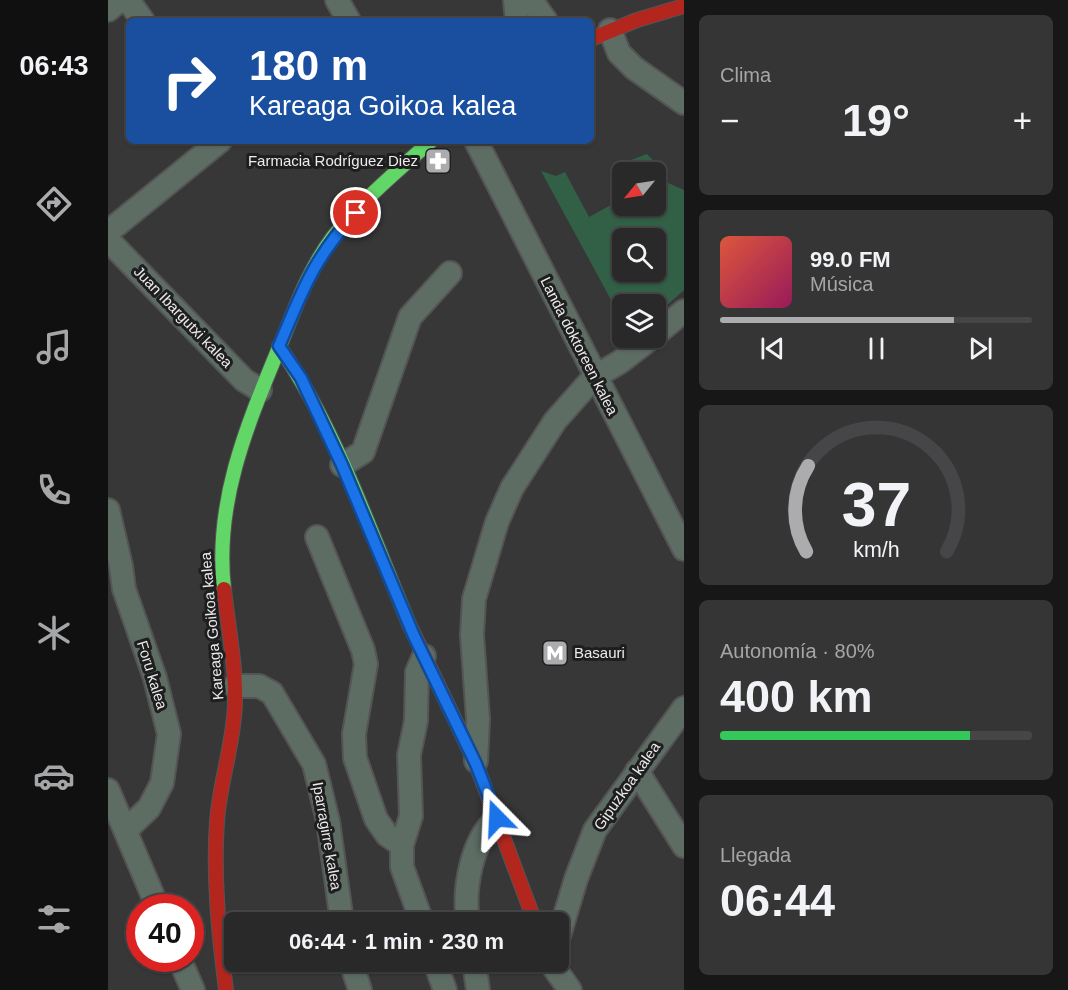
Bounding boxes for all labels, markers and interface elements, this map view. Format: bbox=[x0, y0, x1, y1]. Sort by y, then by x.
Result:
icon: right bbox=[150, 42, 228, 120]
text: 180 m bbox=[249, 42, 368, 89]
text: 06:43 bbox=[19, 51, 89, 81]
text: Clima bbox=[720, 64, 771, 86]
text: Kareaga Goikoa kalea bbox=[249, 91, 516, 121]
text: 19° bbox=[842, 95, 910, 146]
text: − bbox=[720, 102, 739, 139]
text: + bbox=[1013, 102, 1032, 139]
pharmacy icon: Farmacia Rodríguez Diez bbox=[423, 146, 453, 176]
place label: Farmacia Rodríguez Diez bbox=[248, 152, 418, 169]
north arrow bbox=[612, 162, 666, 216]
map controls bbox=[612, 162, 666, 348]
icon: directions bbox=[33, 183, 75, 225]
pin bbox=[330, 187, 381, 238]
icon: arrive bbox=[339, 196, 372, 229]
button: search bbox=[612, 228, 666, 282]
text: 99.0 FM bbox=[810, 247, 891, 272]
street label: Juan Ibargutxi kalea bbox=[131, 262, 237, 371]
text: Música bbox=[810, 273, 873, 295]
street label: Landa doktoreen kalea bbox=[537, 274, 622, 418]
button: layers bbox=[612, 294, 666, 348]
icon: music bbox=[33, 326, 75, 368]
icon: previous bbox=[756, 332, 789, 365]
icon: pause bbox=[860, 332, 893, 365]
icon: next bbox=[964, 332, 997, 365]
icon: phone bbox=[33, 469, 75, 511]
text: 37 bbox=[841, 470, 911, 539]
text: km/h bbox=[853, 538, 899, 562]
street label: Kareaga Goikoa kalea bbox=[197, 551, 226, 701]
icon: climate bbox=[33, 612, 75, 654]
street label: Foru kalea bbox=[134, 638, 171, 712]
metro station icon: Basauri bbox=[540, 638, 570, 668]
text: Autonomía · 80% bbox=[720, 640, 875, 662]
place label: Basauri bbox=[574, 644, 625, 661]
text: 400 km bbox=[720, 671, 873, 722]
street label: Gipuzkoa kalea bbox=[590, 738, 664, 833]
icon: car bbox=[33, 755, 75, 797]
street label: Iparragirre kalea bbox=[310, 781, 345, 892]
position arrow bbox=[465, 786, 529, 850]
text: Llegada bbox=[720, 844, 791, 866]
text: 06:44 bbox=[720, 875, 835, 926]
speed limit sign: 40 bbox=[126, 894, 204, 972]
icon: filters bbox=[33, 898, 75, 940]
text: 06:44 · 1 min · 230 m bbox=[289, 929, 504, 954]

